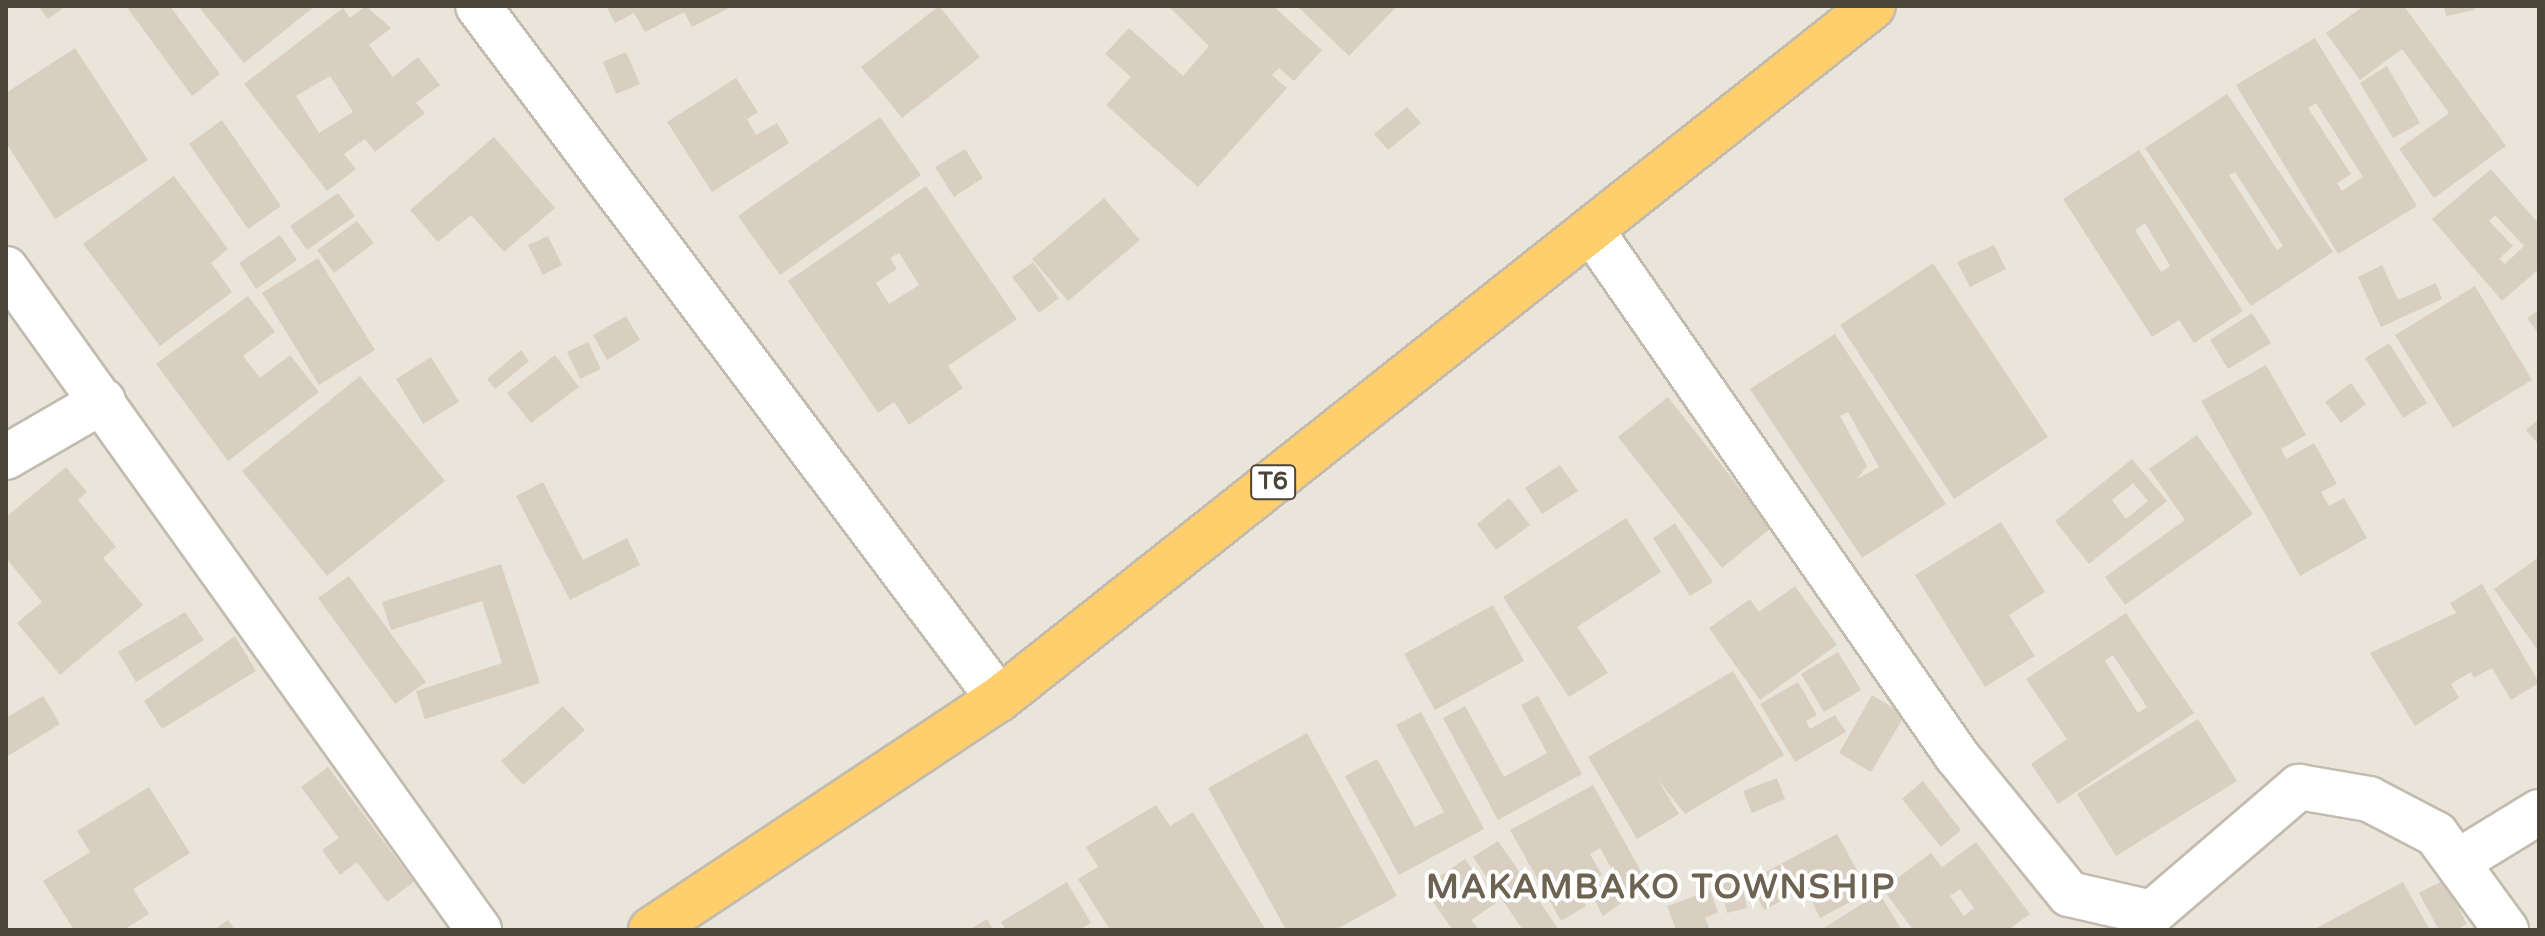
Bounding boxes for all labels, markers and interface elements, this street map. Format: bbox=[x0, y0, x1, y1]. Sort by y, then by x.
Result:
road number: T6 bbox=[1249, 462, 1297, 502]
district label: MAKAMBAKO TOWNSHIP bbox=[1426, 868, 1896, 908]

